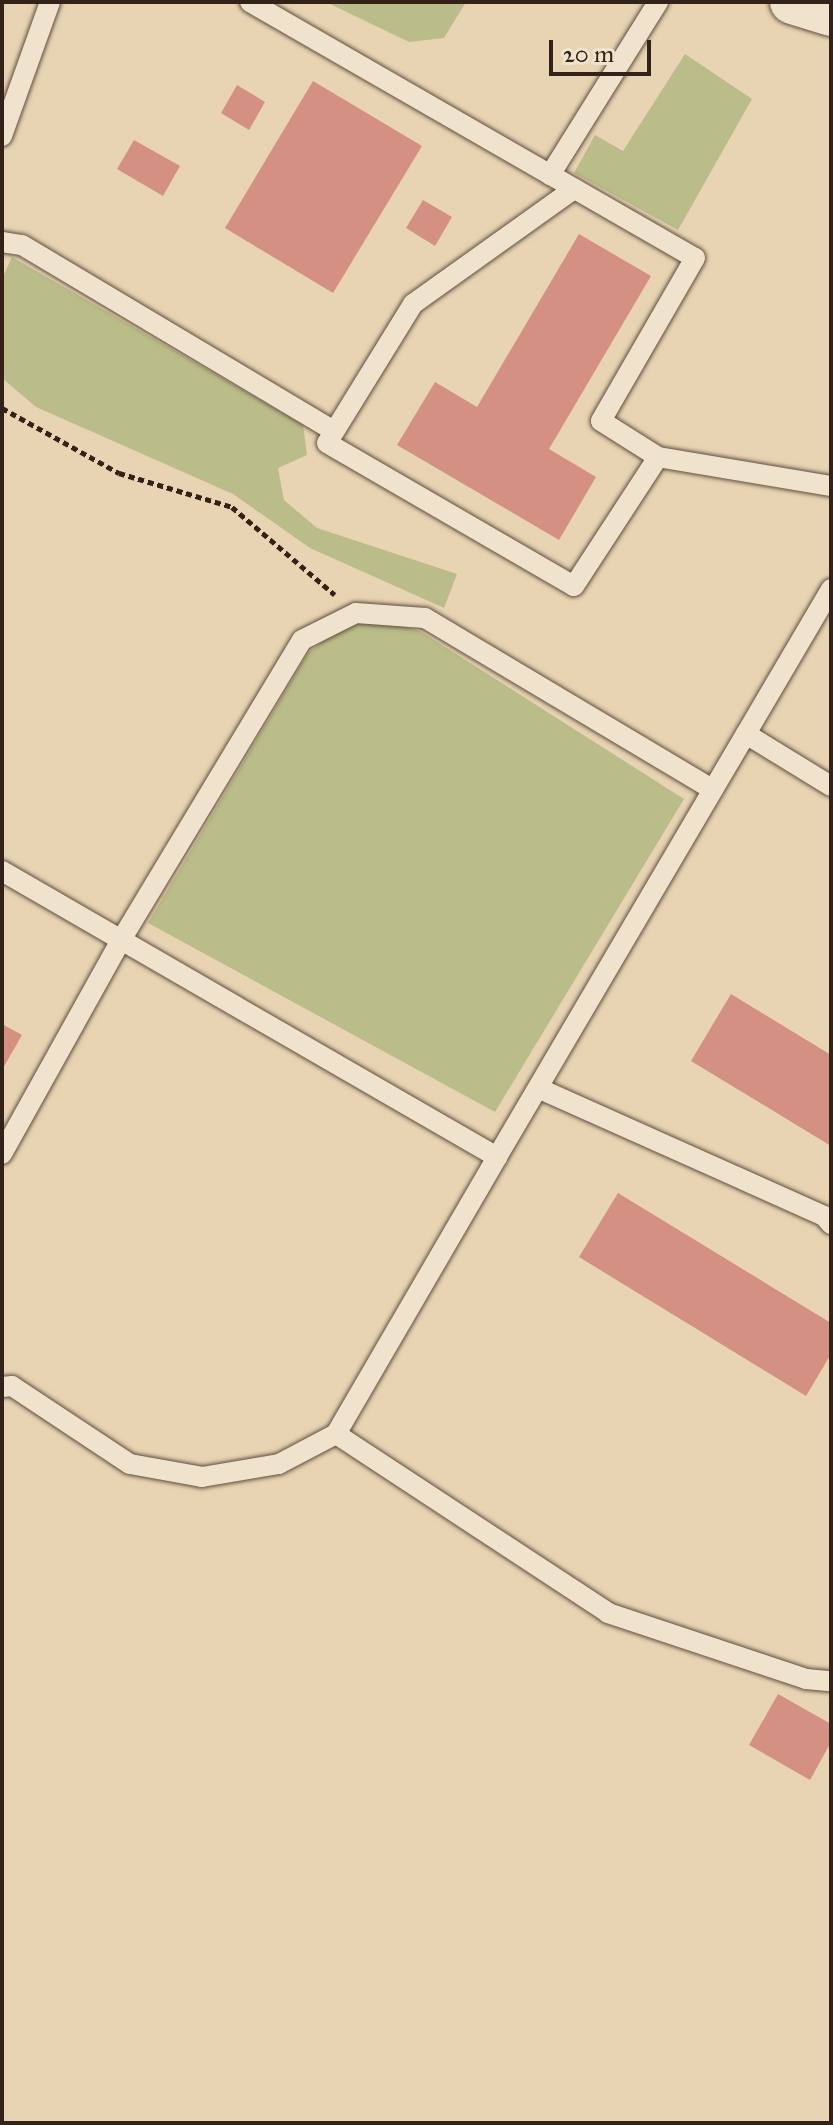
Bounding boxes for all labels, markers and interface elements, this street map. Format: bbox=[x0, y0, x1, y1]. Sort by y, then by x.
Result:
scale bar bbox=[553, 24, 655, 74]
text: 20 m bbox=[563, 39, 614, 69]

